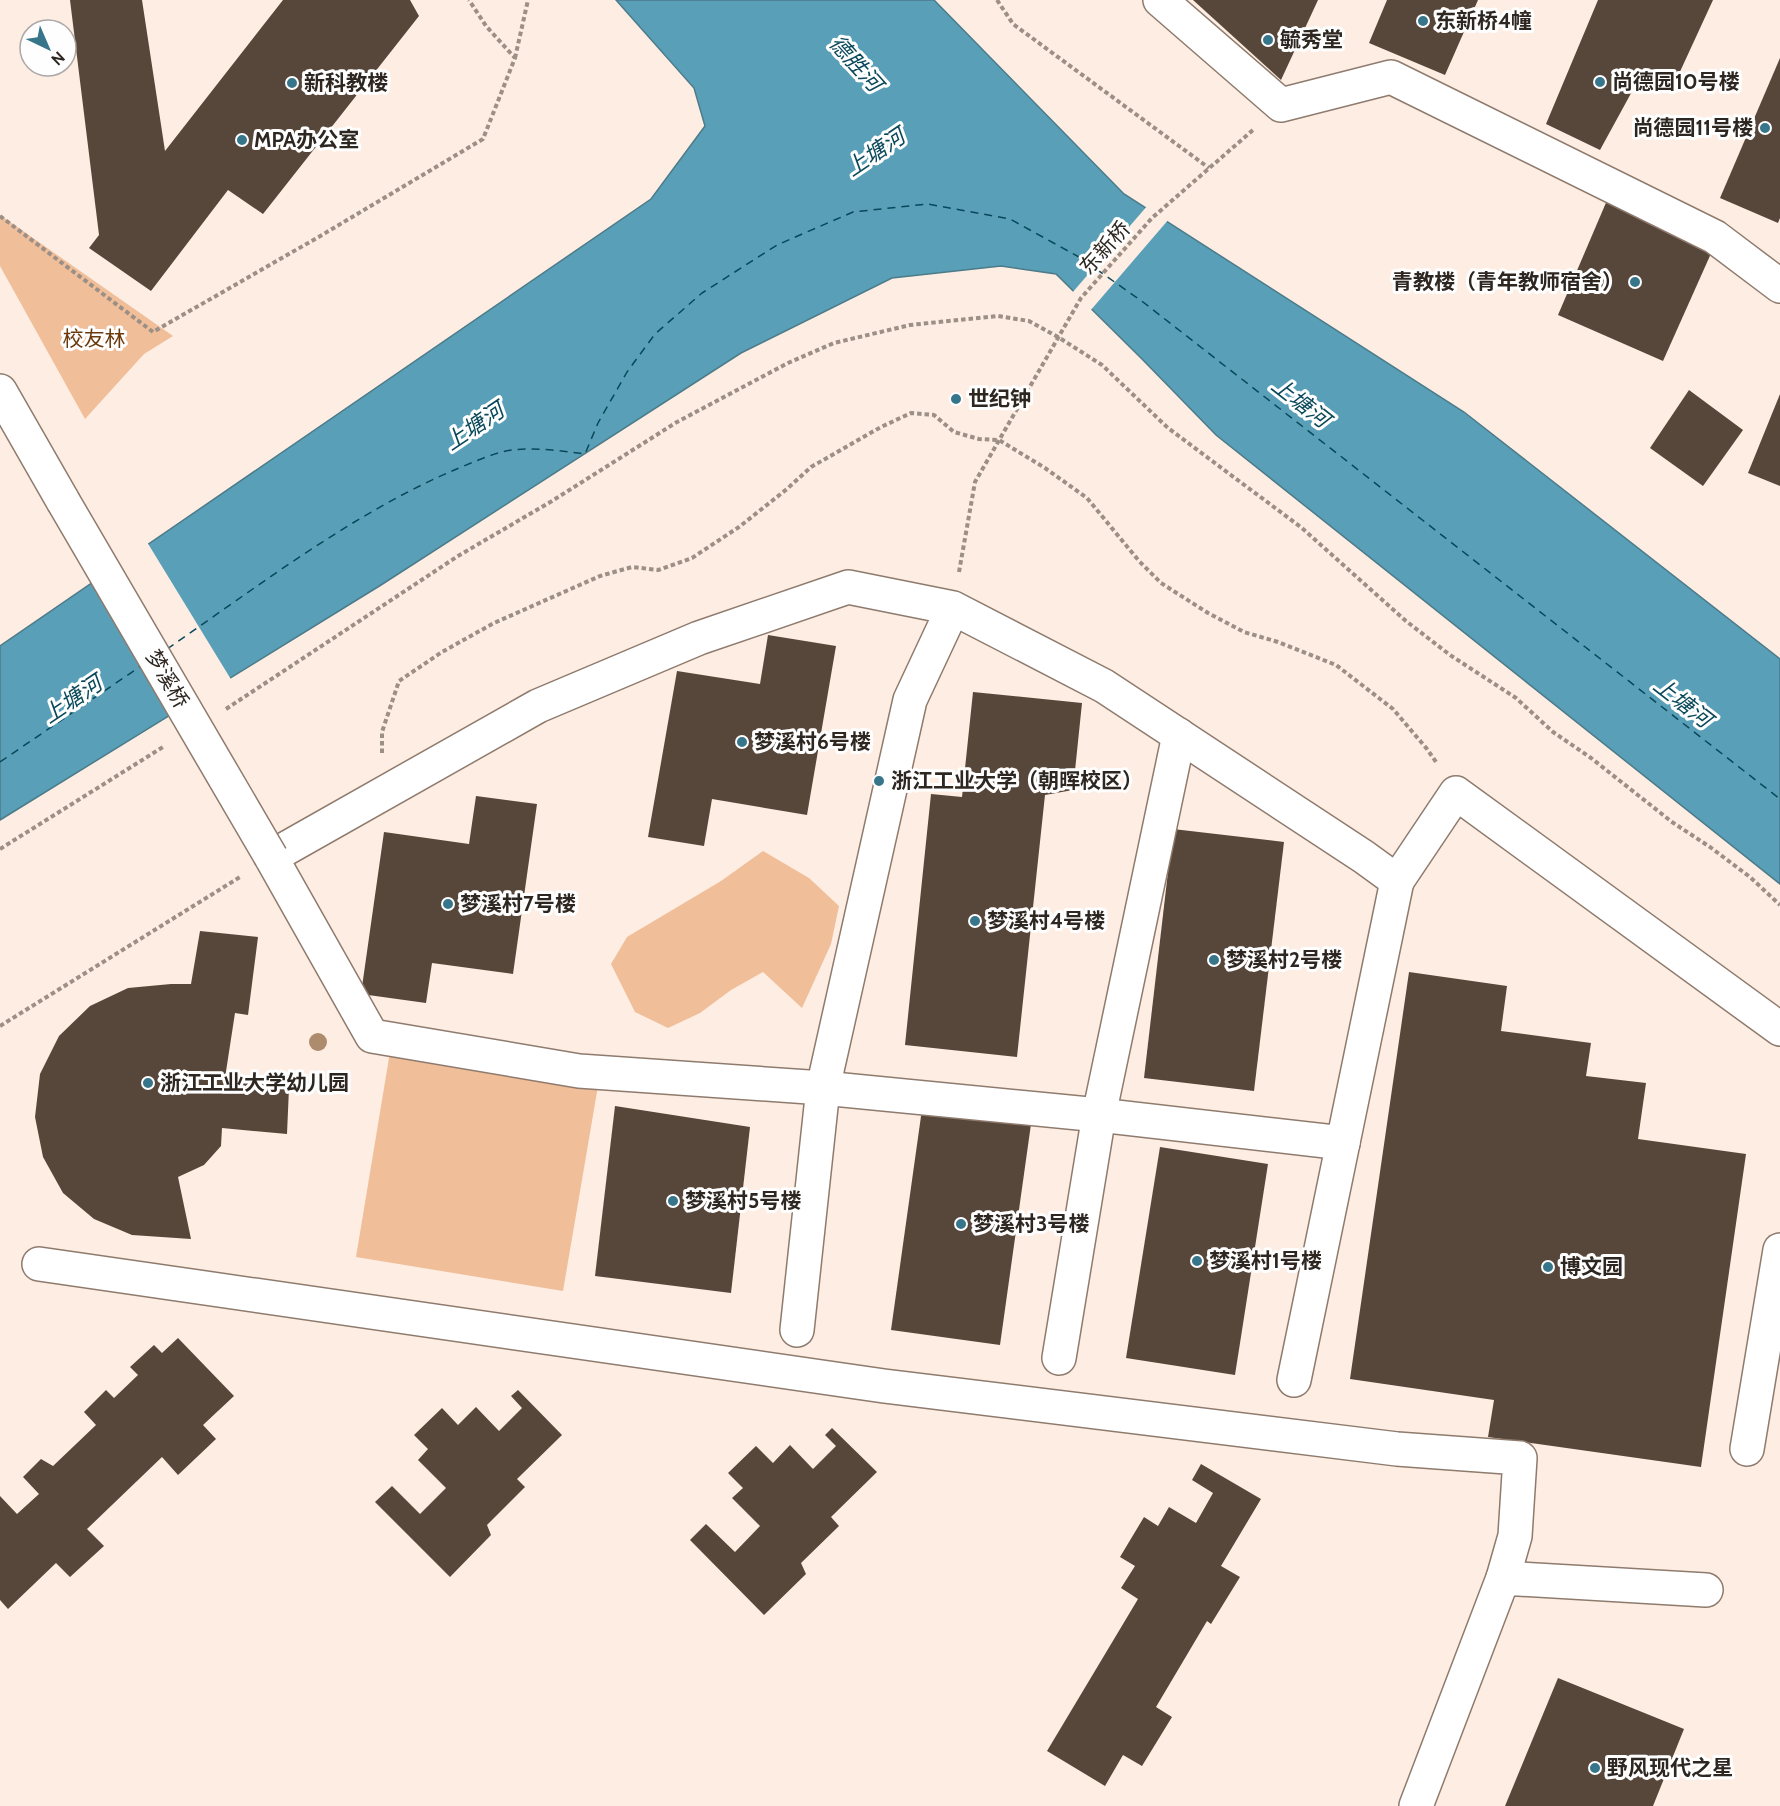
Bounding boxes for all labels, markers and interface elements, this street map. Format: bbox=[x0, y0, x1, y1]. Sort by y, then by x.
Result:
place label: 东新桥4幢 bbox=[1435, 8, 1532, 33]
marker: 东新桥4幢 bbox=[1416, 14, 1430, 28]
north arrow bbox=[18, 18, 78, 78]
place label: 毓秀堂 bbox=[1280, 27, 1343, 52]
water label: 德胜河 bbox=[824, 30, 890, 100]
marker: 毓秀堂 bbox=[1261, 33, 1275, 47]
text: N bbox=[47, 48, 69, 69]
place label: 尚德园10号楼 bbox=[1612, 69, 1740, 94]
place label: 新科教楼 bbox=[304, 70, 388, 95]
marker: 尚德园10号楼 bbox=[1593, 75, 1607, 89]
marker: 新科教楼 bbox=[285, 76, 299, 90]
place label: 尚德园11号楼 bbox=[1633, 115, 1753, 140]
water label: 上塘河 bbox=[840, 121, 913, 182]
marker: 尚德园11号楼 bbox=[1758, 121, 1772, 135]
place label: MPA办公室 bbox=[254, 127, 359, 152]
marker: MPA办公室 bbox=[235, 133, 249, 147]
street label: 东新桥 bbox=[1074, 216, 1135, 279]
place label: 青教楼（青年教师宿舍） bbox=[1392, 269, 1623, 294]
marker: 青教楼（青年教师宿舍） bbox=[1628, 275, 1642, 289]
park label: 校友林 bbox=[63, 326, 126, 351]
water label: 上塘河 bbox=[1266, 371, 1338, 436]
place label: 世纪钟 bbox=[968, 386, 1031, 411]
marker: 世纪钟 bbox=[949, 392, 963, 406]
water label: 上塘河 bbox=[439, 395, 512, 456]
street label: 梦溪桥 bbox=[141, 645, 194, 712]
water label: 上塘河 bbox=[37, 668, 110, 729]
water label: 上塘河 bbox=[1648, 671, 1720, 736]
place label: 梦溪村6号楼 bbox=[754, 729, 871, 754]
marker: 梦溪村6号楼 bbox=[735, 735, 749, 749]
place label: 浙江工业大学（朝晖校区） bbox=[891, 768, 1143, 793]
marker: 浙江工业大学（朝晖校区） bbox=[872, 774, 886, 788]
place label: 梦溪村7号楼 bbox=[460, 891, 576, 916]
marker: 梦溪村7号楼 bbox=[441, 897, 455, 911]
place label: 梦溪村4号楼 bbox=[987, 908, 1105, 933]
marker: 梦溪村4号楼 bbox=[968, 914, 982, 928]
place label: 梦溪村2号楼 bbox=[1226, 947, 1342, 972]
marker: 梦溪村2号楼 bbox=[1207, 953, 1221, 967]
place label: 浙江工业大学幼儿园 bbox=[160, 1070, 349, 1095]
marker: 浙江工业大学幼儿园 bbox=[141, 1076, 155, 1090]
place label: 梦溪村5号楼 bbox=[685, 1188, 801, 1213]
marker: 梦溪村5号楼 bbox=[666, 1194, 680, 1208]
place label: 梦溪村3号楼 bbox=[973, 1211, 1089, 1236]
marker: 梦溪村3号楼 bbox=[954, 1217, 968, 1231]
place label: 梦溪村1号楼 bbox=[1209, 1248, 1322, 1273]
marker: 梦溪村1号楼 bbox=[1190, 1254, 1204, 1268]
place label: 博文园 bbox=[1560, 1254, 1623, 1279]
marker: 博文园 bbox=[1541, 1260, 1555, 1274]
place label: 野风现代之星 bbox=[1607, 1755, 1733, 1780]
marker: 野风现代之星 bbox=[1588, 1761, 1602, 1775]

